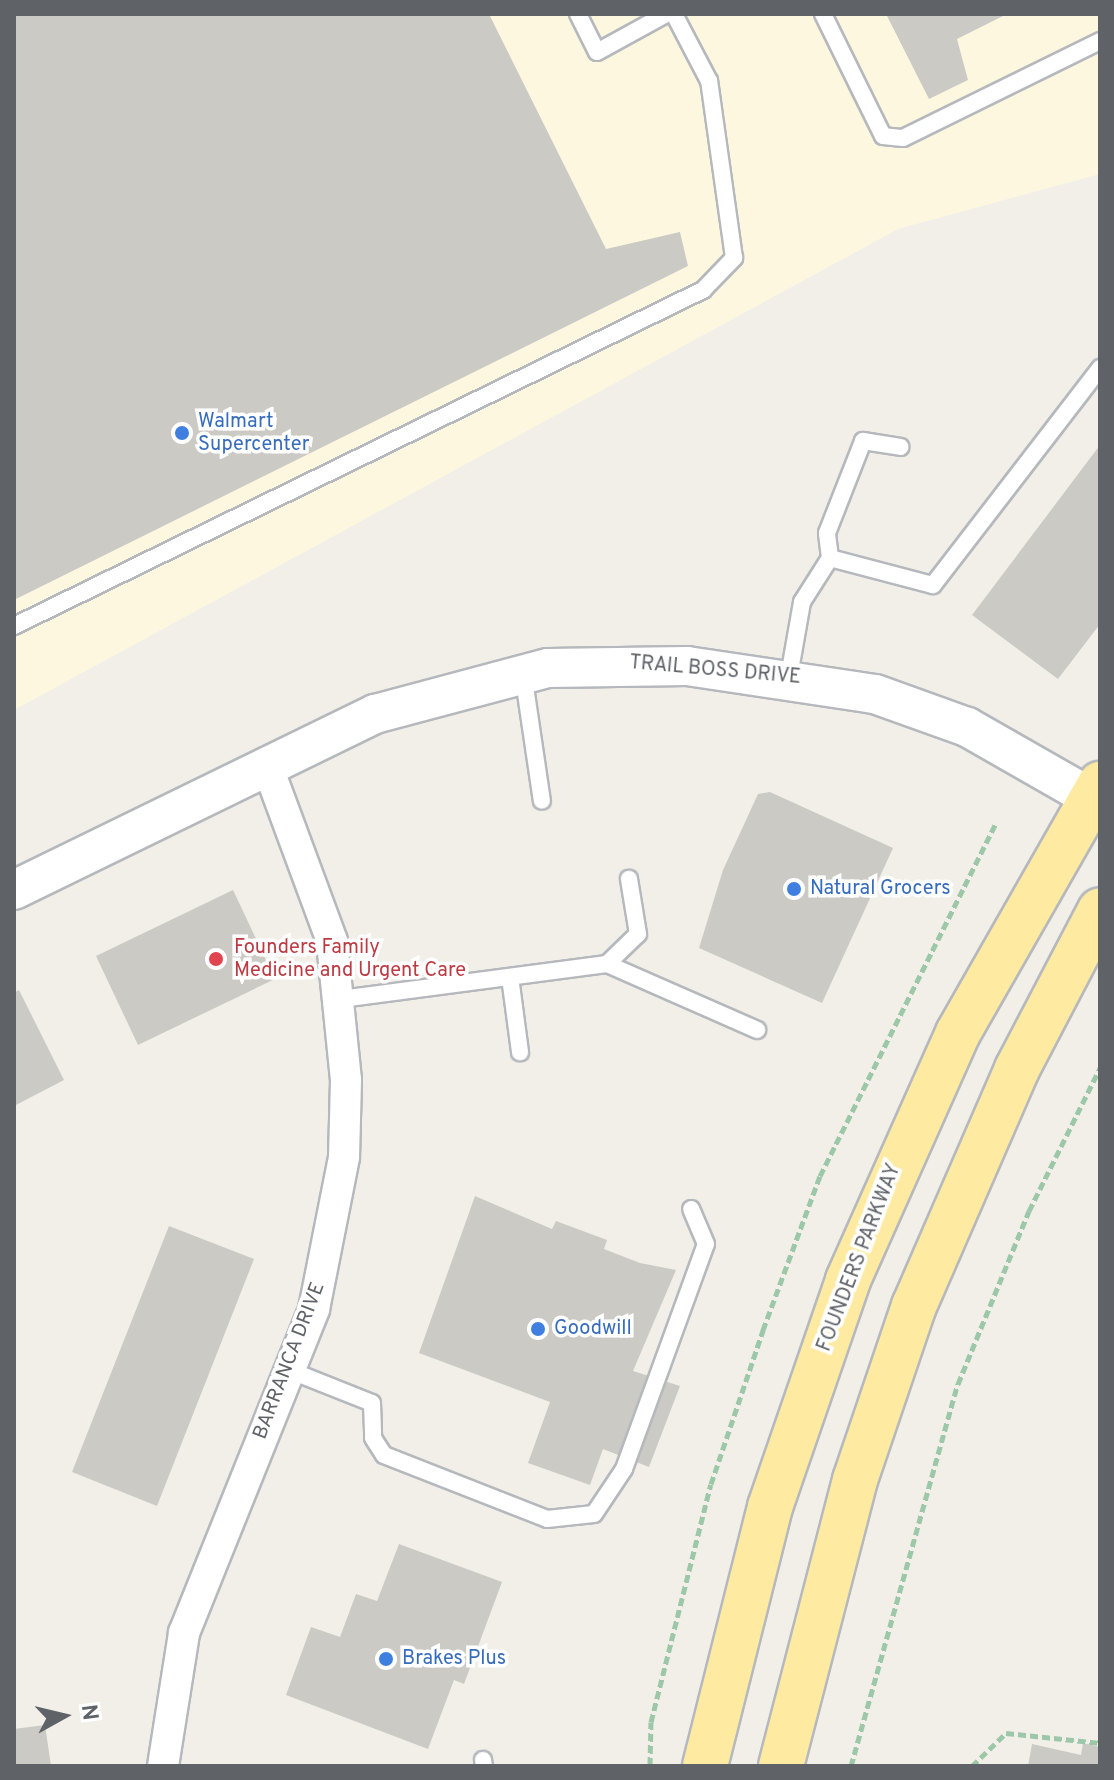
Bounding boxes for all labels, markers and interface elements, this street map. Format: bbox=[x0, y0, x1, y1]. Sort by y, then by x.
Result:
place label: Walmart Supercenter bbox=[198, 410, 309, 457]
marker: Walmart Supercenter bbox=[173, 424, 191, 442]
street label: TRAIL BOSS DRIVE bbox=[628, 652, 802, 690]
place label: Natural Grocers bbox=[810, 877, 951, 901]
marker: Natural Grocers bbox=[785, 880, 803, 898]
place label: Founders Family Medicine and Urgent Care bbox=[234, 936, 466, 983]
marker: Founders Family Medicine and Urgent Care bbox=[205, 948, 227, 970]
street label: FOUNDERS PARKWAY bbox=[813, 1161, 907, 1355]
street label: BARRANCA DRIVE bbox=[249, 1279, 331, 1443]
place label: Goodwill bbox=[554, 1317, 632, 1341]
marker: Goodwill bbox=[529, 1320, 547, 1338]
place label: Brakes Plus bbox=[402, 1647, 506, 1671]
marker: Brakes Plus bbox=[377, 1650, 395, 1668]
north arrow bbox=[24, 1676, 104, 1756]
text: N bbox=[74, 1703, 103, 1722]

